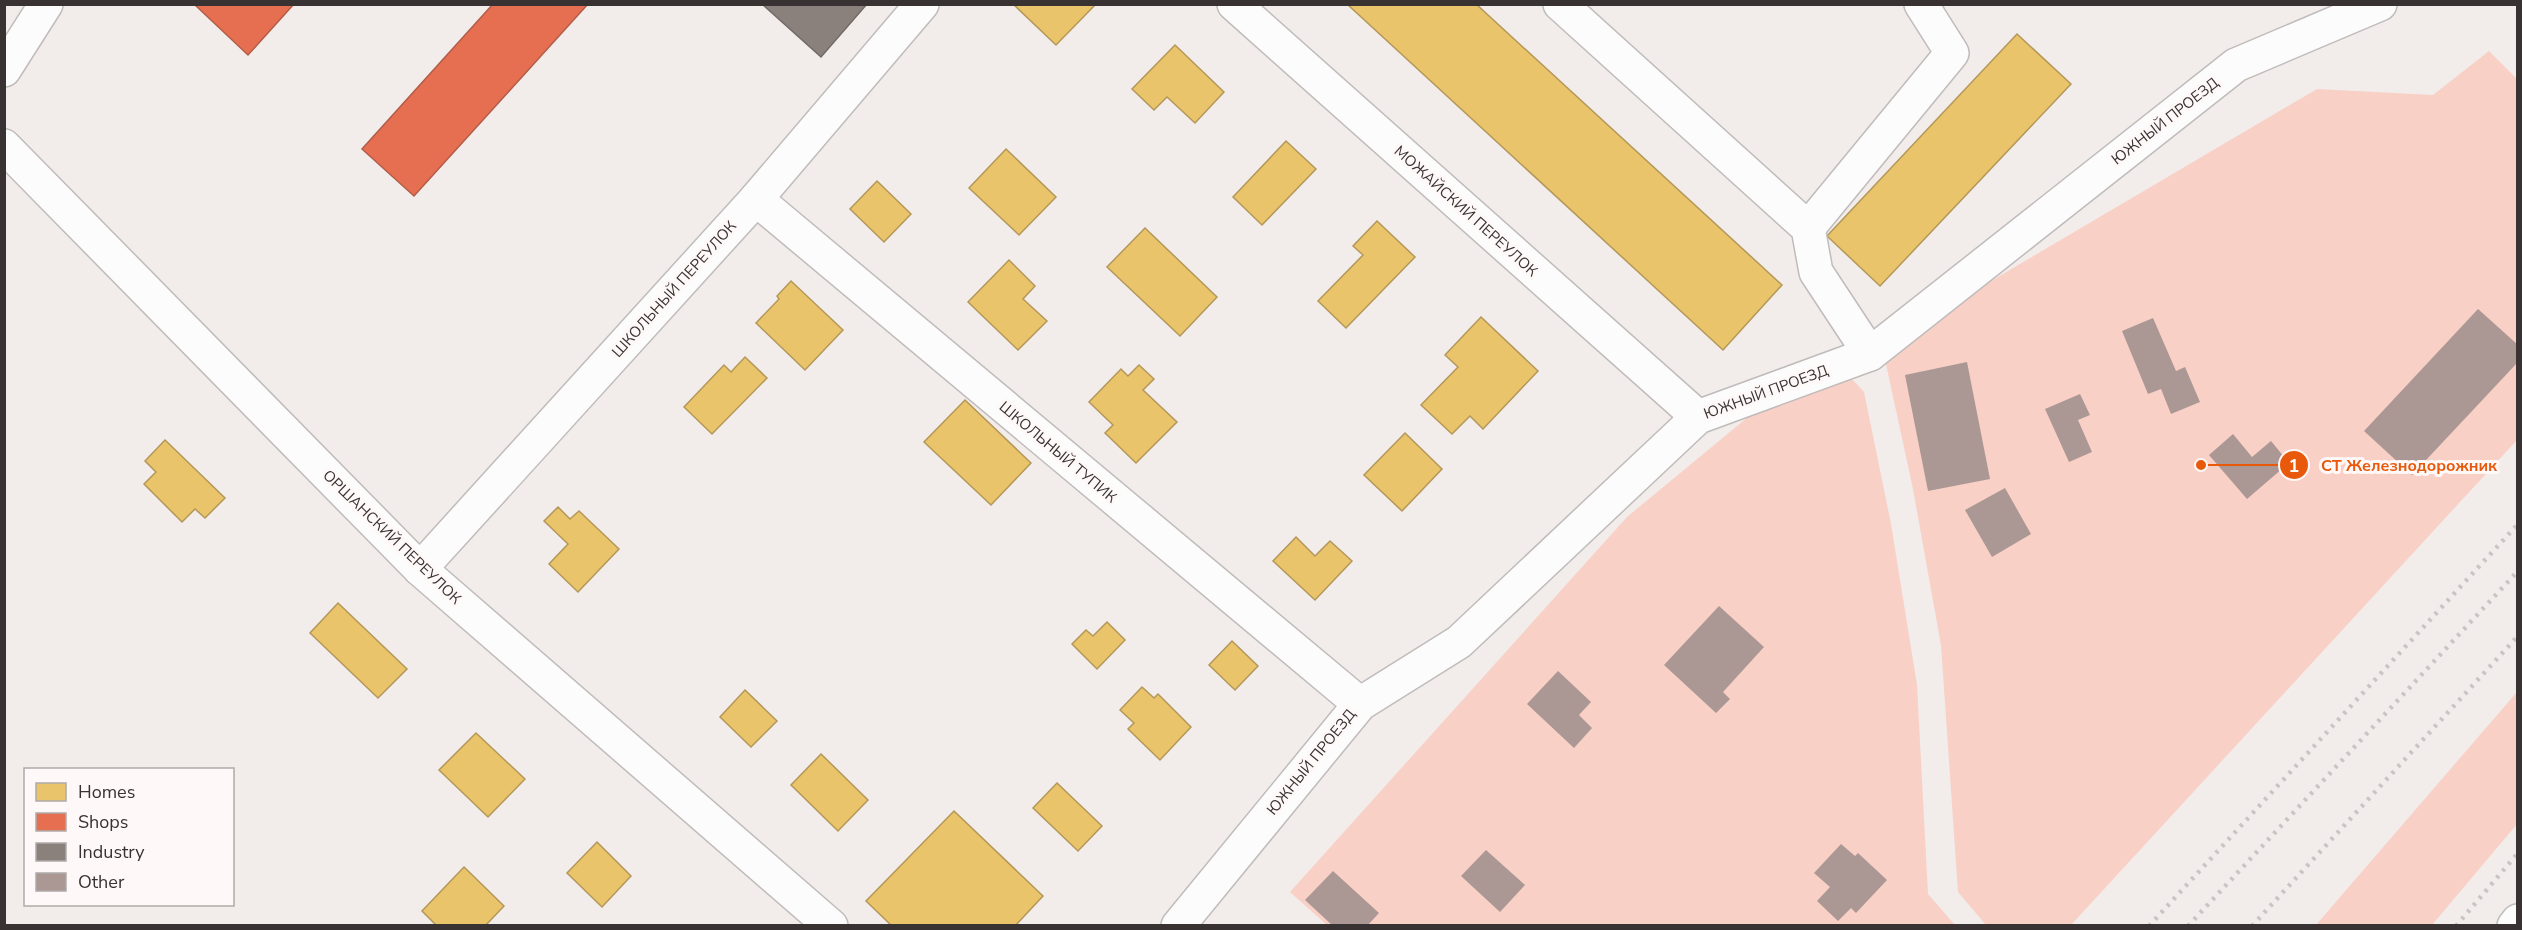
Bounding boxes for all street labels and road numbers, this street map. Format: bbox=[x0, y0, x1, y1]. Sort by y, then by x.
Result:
street label: ЮЖНЫЙ ПРОЕЗД bbox=[2107, 73, 2223, 169]
street label: МОЖАЙСКИЙ ПЕРЕУЛОК bbox=[1390, 141, 1542, 281]
street label: ШКОЛЬНЫЙ ПЕРЕУЛОК bbox=[607, 216, 741, 362]
street label: ЮЖНЫЙ ПРОЕЗД bbox=[1701, 360, 1831, 424]
street label: ШКОЛЬНЫЙ ТУПИК bbox=[995, 397, 1121, 507]
street label: ОРШАНСКИЙ ПЕРЕУЛОК bbox=[318, 466, 466, 609]
street label: ЮЖНЫЙ ПРОЕЗД bbox=[1262, 705, 1360, 819]

